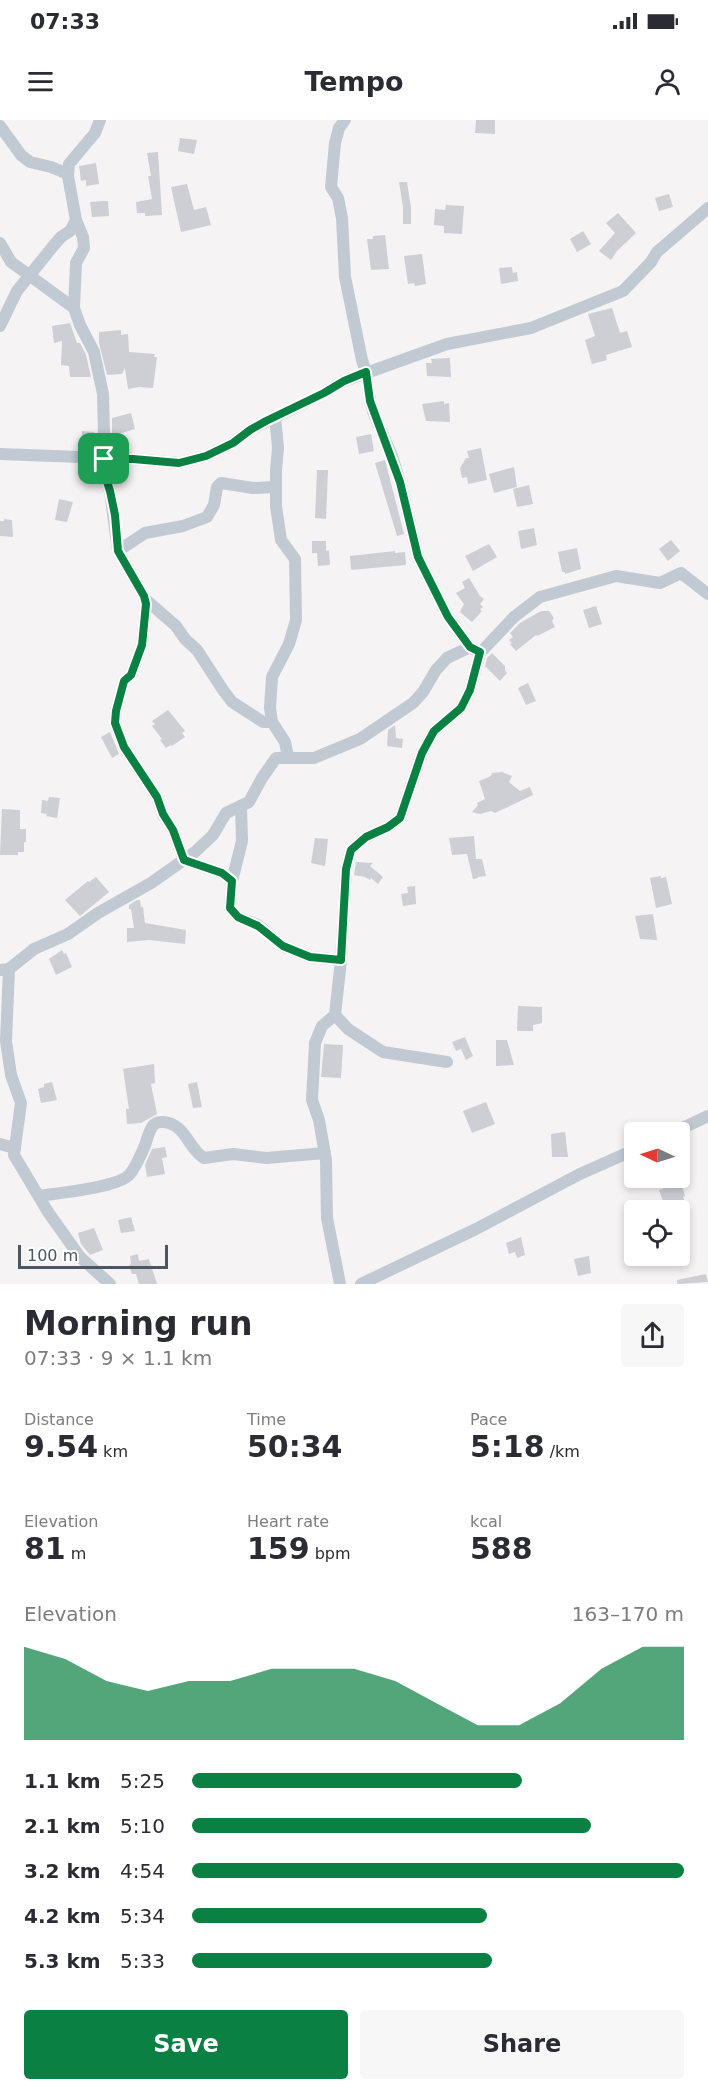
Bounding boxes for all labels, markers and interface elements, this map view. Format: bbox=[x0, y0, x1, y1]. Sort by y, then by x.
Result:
text: 07:33 bbox=[30, 9, 100, 34]
icon: menu bbox=[24, 65, 57, 98]
icon: person bbox=[651, 65, 684, 98]
text: Tempo bbox=[304, 66, 404, 97]
pin bbox=[78, 433, 129, 484]
icon: arrive bbox=[87, 442, 120, 475]
north arrow bbox=[624, 1122, 690, 1188]
map controls bbox=[624, 1122, 690, 1266]
button: locate bbox=[624, 1200, 690, 1266]
scale bar bbox=[18, 1242, 168, 1270]
text: 100 m bbox=[27, 1246, 78, 1265]
text: Morning run bbox=[24, 1304, 252, 1343]
button: share bbox=[621, 1304, 684, 1367]
text: 07:33 · 9 × 1.1 km bbox=[24, 1346, 212, 1370]
text: Distance bbox=[24, 1410, 94, 1429]
text: Time bbox=[247, 1410, 286, 1429]
text: Pace bbox=[470, 1410, 507, 1429]
text: 9.54 bbox=[24, 1429, 98, 1464]
text: 50:34 bbox=[247, 1429, 343, 1464]
text: 5:18 bbox=[470, 1429, 545, 1464]
text: km bbox=[98, 1442, 128, 1461]
text: /km bbox=[545, 1442, 580, 1461]
text: Elevation bbox=[24, 1512, 98, 1531]
text: Heart rate bbox=[247, 1512, 329, 1531]
text: kcal bbox=[470, 1512, 502, 1531]
text: 81 bbox=[24, 1531, 66, 1566]
text: 159 bbox=[247, 1531, 310, 1566]
text: 588 bbox=[470, 1531, 533, 1566]
text: m bbox=[66, 1544, 86, 1563]
text: bpm bbox=[310, 1544, 351, 1563]
text: Elevation bbox=[24, 1602, 117, 1626]
text: 163–170 m bbox=[572, 1602, 684, 1626]
text: 1.1 km bbox=[24, 1769, 101, 1793]
text: 5:25 bbox=[120, 1769, 165, 1793]
text: 2.1 km bbox=[24, 1814, 101, 1838]
text: 5:10 bbox=[120, 1814, 165, 1838]
text: 3.2 km bbox=[24, 1859, 101, 1883]
text: 4:54 bbox=[120, 1859, 165, 1883]
text: 4.2 km bbox=[24, 1904, 101, 1928]
text: 5:34 bbox=[120, 1904, 165, 1928]
text: 5.3 km bbox=[24, 1949, 101, 1973]
text: 5:33 bbox=[120, 1949, 165, 1973]
button: Save bbox=[24, 2010, 348, 2079]
button: Share bbox=[360, 2010, 684, 2079]

